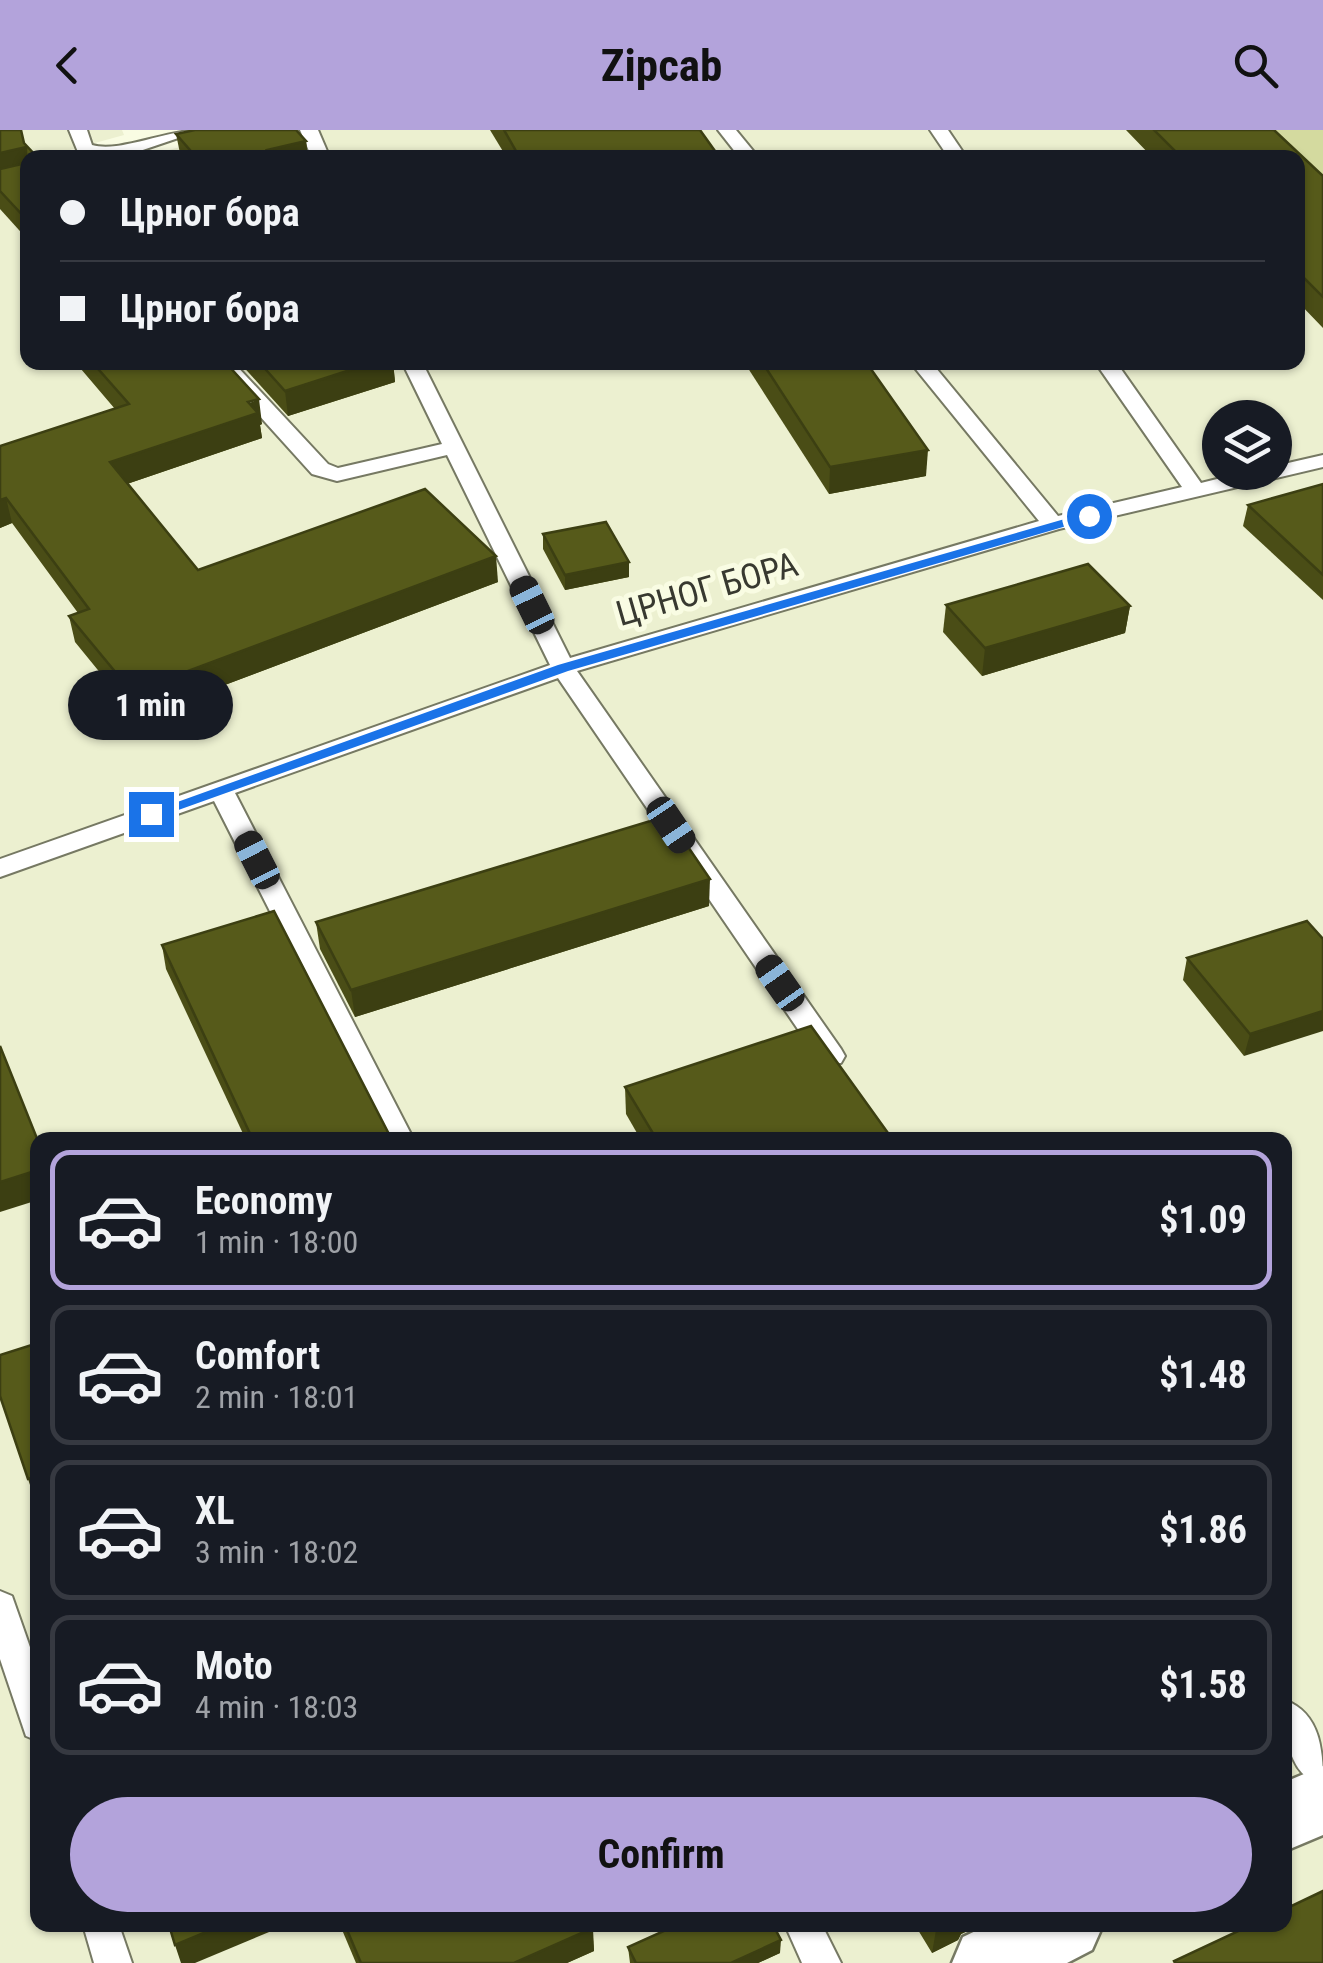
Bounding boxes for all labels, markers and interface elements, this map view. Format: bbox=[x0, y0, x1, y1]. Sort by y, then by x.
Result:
icon: back bbox=[40, 38, 95, 93]
icon: search bbox=[1228, 38, 1283, 93]
text: Zipcab bbox=[601, 39, 722, 92]
text: Црног бора bbox=[120, 191, 300, 235]
text: Црног бора bbox=[120, 287, 300, 331]
map controls bbox=[1202, 400, 1292, 490]
button: layers bbox=[1202, 400, 1292, 490]
route start bbox=[1067, 494, 1112, 539]
street label: ЦРНОГ БОРА bbox=[612, 544, 803, 635]
car bbox=[505, 571, 559, 639]
callout: 1 min bbox=[68, 669, 234, 739]
text: 1 min bbox=[115, 686, 186, 724]
route end bbox=[129, 792, 174, 837]
car bbox=[642, 792, 700, 858]
car bbox=[230, 826, 284, 894]
car bbox=[751, 950, 809, 1016]
icon: car bbox=[75, 1175, 165, 1265]
text: Economy bbox=[195, 1179, 332, 1223]
text: $1.09 bbox=[1159, 1198, 1247, 1242]
text: 1 min · 18:00 bbox=[195, 1223, 358, 1261]
icon: car bbox=[75, 1330, 165, 1420]
text: Comfort bbox=[195, 1334, 320, 1378]
text: $1.48 bbox=[1159, 1353, 1247, 1397]
text: 2 min · 18:01 bbox=[195, 1378, 358, 1416]
icon: car bbox=[75, 1485, 165, 1575]
text: XL bbox=[195, 1489, 234, 1533]
text: $1.86 bbox=[1159, 1508, 1247, 1552]
text: 3 min · 18:02 bbox=[195, 1533, 358, 1571]
icon: car bbox=[75, 1640, 165, 1730]
text: Moto bbox=[195, 1644, 273, 1688]
text: $1.58 bbox=[1159, 1663, 1247, 1707]
text: 4 min · 18:03 bbox=[195, 1688, 358, 1726]
button: Confirm bbox=[70, 1797, 1252, 1912]

